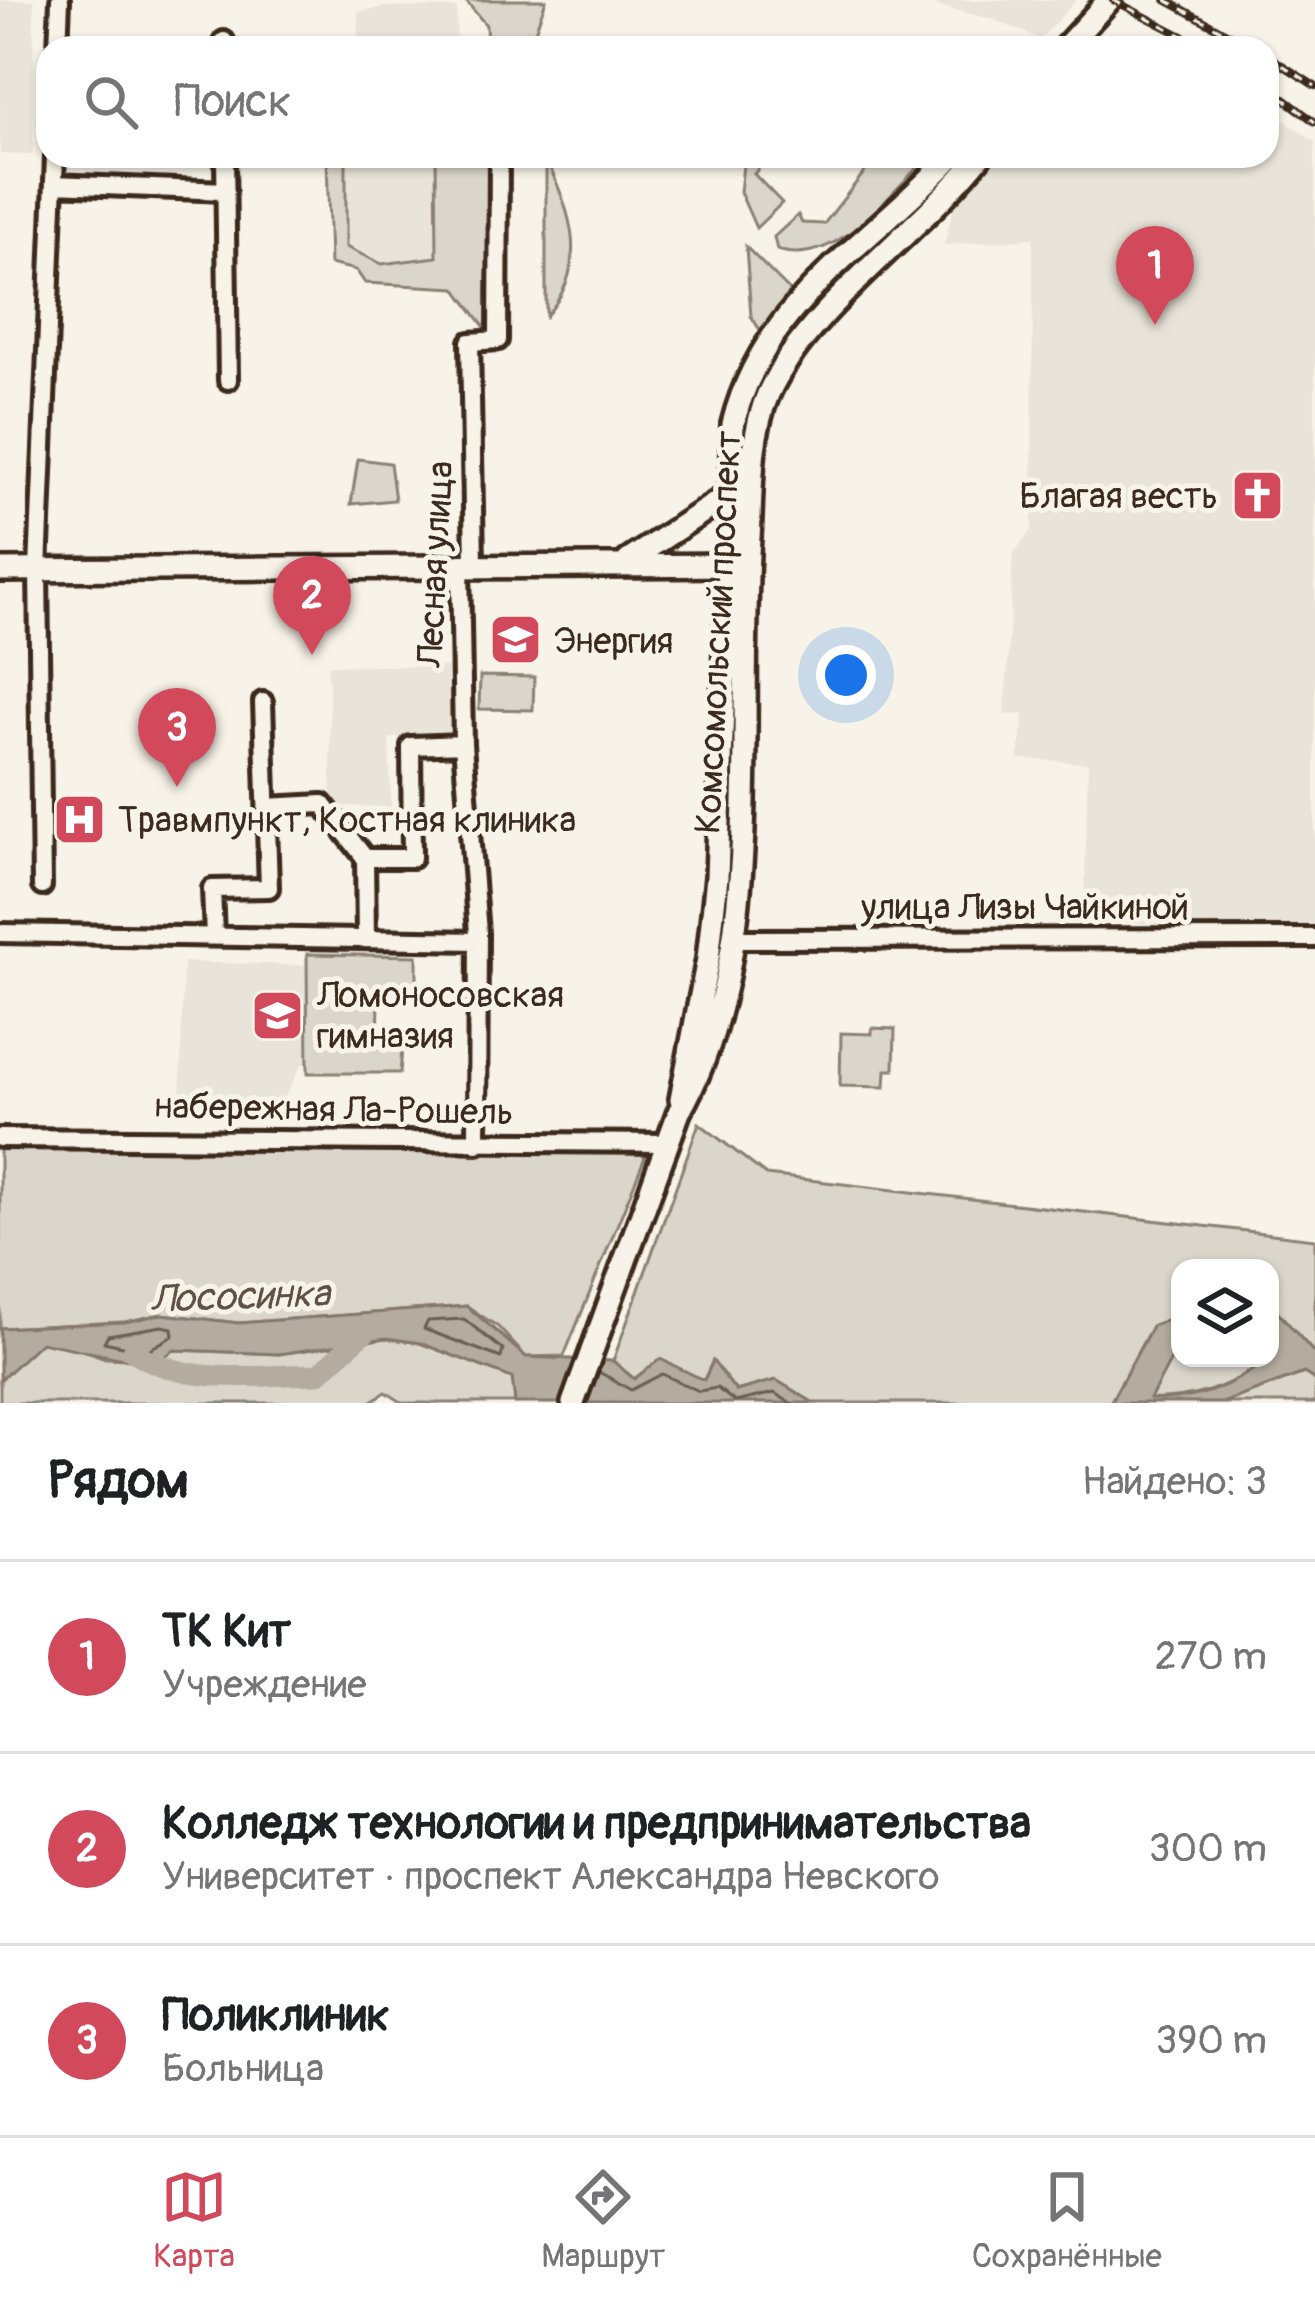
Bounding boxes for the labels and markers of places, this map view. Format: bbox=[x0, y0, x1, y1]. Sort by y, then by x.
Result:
pin: 1 bbox=[1116, 226, 1194, 325]
church icon: Благая весть bbox=[1229, 467, 1285, 523]
place label: Благая весть bbox=[1019, 474, 1218, 519]
pin: 2 bbox=[273, 556, 351, 655]
school or university icon: Энергия bbox=[487, 612, 543, 668]
place label: Энергия bbox=[554, 619, 674, 664]
pin: 3 bbox=[138, 688, 216, 787]
hospital icon: Травмпункт, Костная клиника bbox=[51, 791, 107, 847]
place label: Травмпункт, Костная клиника bbox=[118, 798, 576, 843]
place label: Ломоносовская гимназия bbox=[316, 973, 564, 1059]
school or university icon: Ломоносовская гимназия bbox=[250, 987, 306, 1043]

